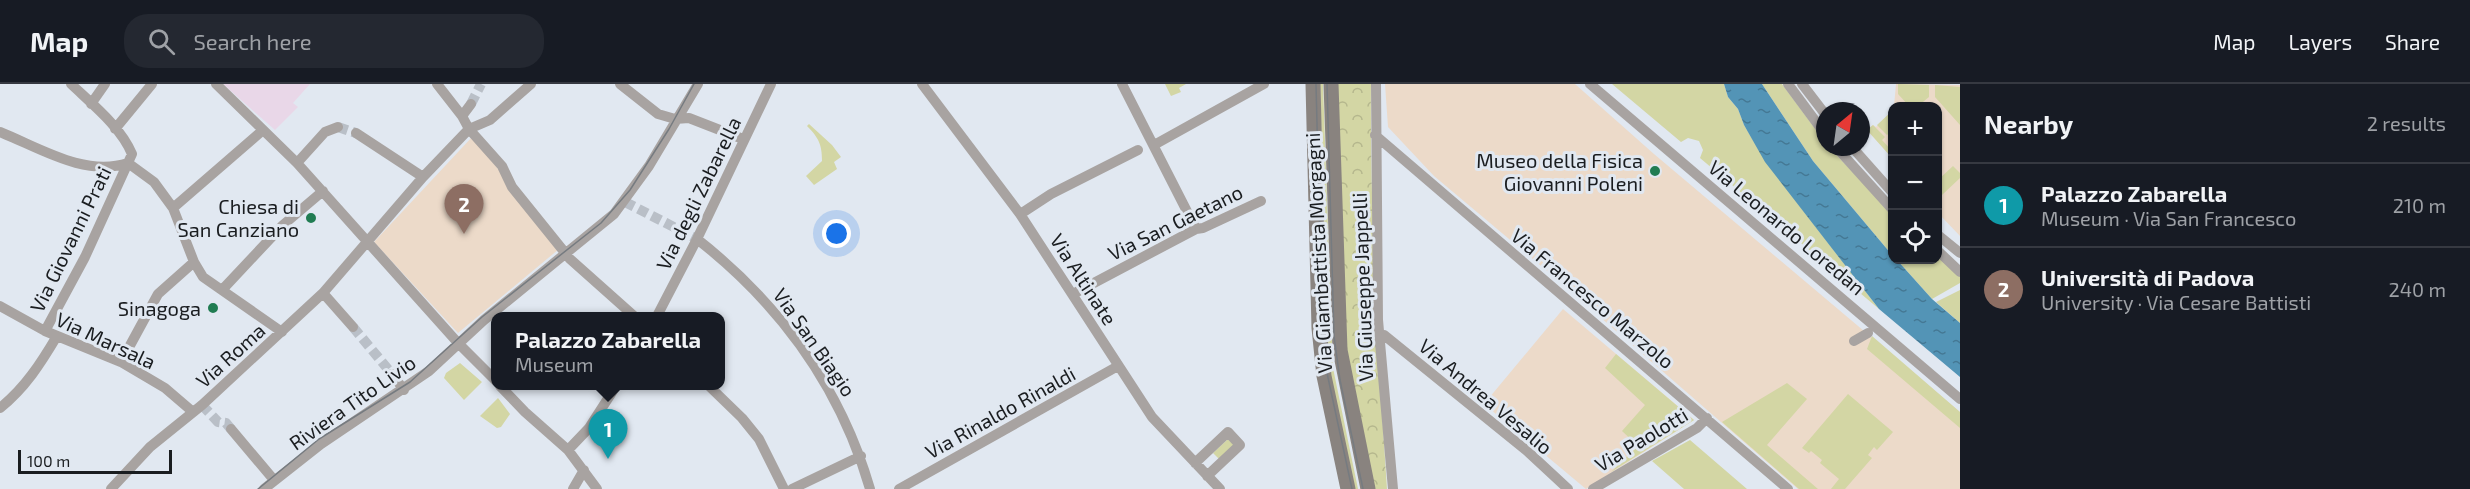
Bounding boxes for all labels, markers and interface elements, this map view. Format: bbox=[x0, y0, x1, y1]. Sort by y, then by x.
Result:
search box bbox=[124, 14, 544, 68]
text: Map bbox=[30, 24, 88, 58]
icon: search bbox=[145, 25, 178, 58]
text: Search here bbox=[193, 28, 312, 54]
text: Map bbox=[2213, 29, 2255, 54]
text: Layers bbox=[2288, 29, 2352, 54]
text: Share bbox=[2385, 29, 2440, 54]
north arrow bbox=[1816, 102, 1870, 156]
map controls bbox=[1888, 102, 1942, 264]
button: + bbox=[1888, 102, 1942, 156]
text: Nearby bbox=[1984, 108, 2073, 139]
text: 2 results bbox=[2367, 111, 2446, 135]
street label: Via degli Zabarella bbox=[651, 113, 745, 273]
street label: Via Giambattista Morgagni bbox=[1300, 132, 1336, 374]
place label: Museo della Fisica Giovanni Poleni bbox=[1476, 148, 1643, 195]
street label: Via Leonardo Loredan bbox=[1704, 155, 1870, 299]
button: − bbox=[1888, 156, 1942, 210]
street label: Via Giovanni Prati bbox=[24, 162, 116, 316]
marker: Museo della Fisica Giovanni Poleni bbox=[1648, 164, 1662, 178]
street label: Via San Gaetano bbox=[1104, 179, 1246, 265]
text: Palazzo Zabarella bbox=[2041, 180, 2227, 206]
pin: 2 bbox=[444, 184, 484, 234]
street label: Via Giuseppe Jappelli bbox=[1347, 192, 1377, 382]
text: 1 bbox=[1999, 193, 2008, 217]
text: 210 m bbox=[2393, 193, 2446, 217]
place label: Chiesa di San Canziano bbox=[178, 194, 299, 241]
text: Museum · Via San Francesco bbox=[2041, 206, 2296, 230]
button: locate bbox=[1888, 210, 1942, 264]
marker: Chiesa di San Canziano bbox=[304, 211, 318, 225]
your location bbox=[822, 219, 851, 248]
street label: Via Francesco Marzolo bbox=[1507, 223, 1679, 373]
street label: Via Altinate bbox=[1046, 229, 1122, 329]
text: Università di Padova bbox=[2041, 264, 2254, 290]
text: 2 bbox=[1998, 277, 2009, 301]
text: 240 m bbox=[2388, 277, 2446, 301]
street label: Via San Biagio bbox=[769, 283, 861, 401]
text: University · Via Cesare Battisti bbox=[2041, 290, 2311, 314]
place label: Sinagoga bbox=[118, 296, 201, 320]
marker: Sinagoga bbox=[206, 301, 220, 315]
street label: Via Marsala bbox=[52, 306, 160, 374]
popup bbox=[491, 312, 725, 390]
street label: Via Roma bbox=[190, 318, 270, 392]
text: Palazzo Zabarella bbox=[515, 326, 701, 352]
street label: Via Andrea Vesalio bbox=[1414, 333, 1558, 459]
street label: Riviera Tito Livio bbox=[284, 349, 420, 455]
text: Museum bbox=[515, 352, 594, 376]
street label: Via Rinaldo Rinaldi bbox=[921, 361, 1079, 463]
street label: Via Paolotti bbox=[1590, 402, 1692, 476]
pin: 1 bbox=[588, 410, 628, 459]
scale bar bbox=[18, 447, 172, 474]
text: 100 m bbox=[27, 451, 70, 470]

